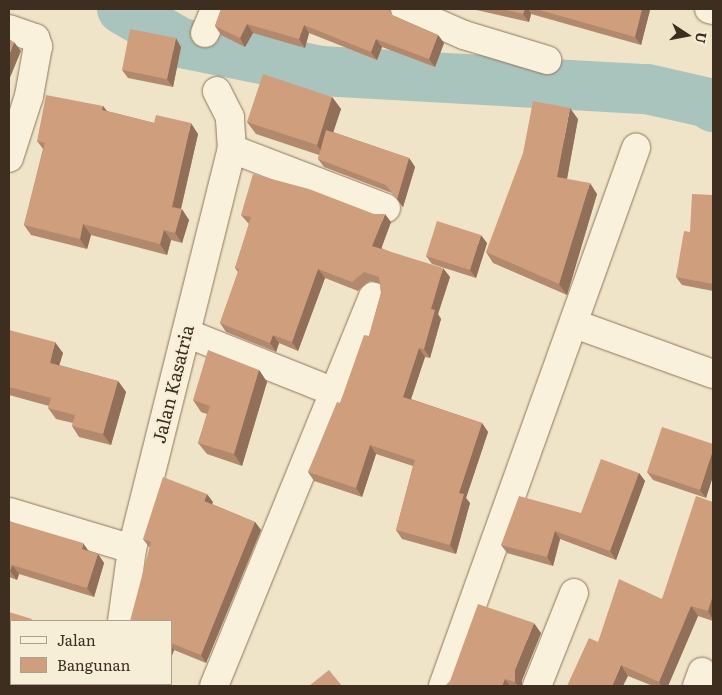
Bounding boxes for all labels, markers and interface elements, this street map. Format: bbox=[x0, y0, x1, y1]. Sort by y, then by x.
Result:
north arrow bbox=[662, 10, 712, 60]
text: U bbox=[691, 31, 713, 45]
street label: Jalan Kasatria bbox=[148, 323, 198, 445]
legend bbox=[10, 620, 172, 685]
text: Jalan bbox=[57, 628, 96, 651]
text: Bangunan bbox=[57, 653, 130, 676]

